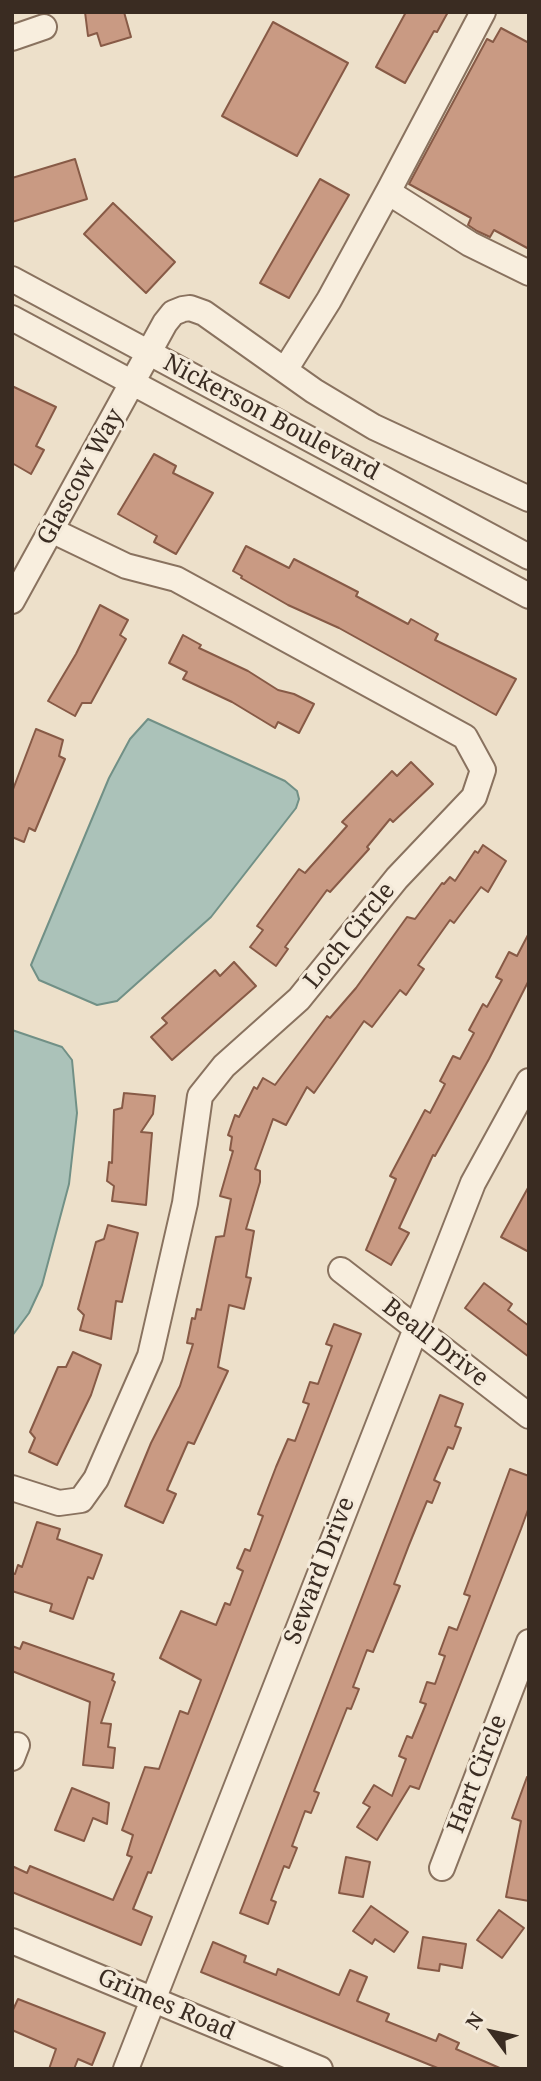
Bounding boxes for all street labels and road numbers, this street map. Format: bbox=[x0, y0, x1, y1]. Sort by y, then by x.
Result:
street label: Nickerson Boulevard bbox=[158, 349, 384, 487]
street label: Glascow Way bbox=[32, 404, 130, 550]
street label: Loch Circle bbox=[299, 877, 401, 995]
street label: Beall Drive bbox=[376, 1293, 494, 1393]
street label: Seward Drive bbox=[279, 1493, 361, 1649]
street label: Hart Circle bbox=[442, 1711, 514, 1837]
street label: Grimes Road bbox=[93, 1963, 239, 2047]

